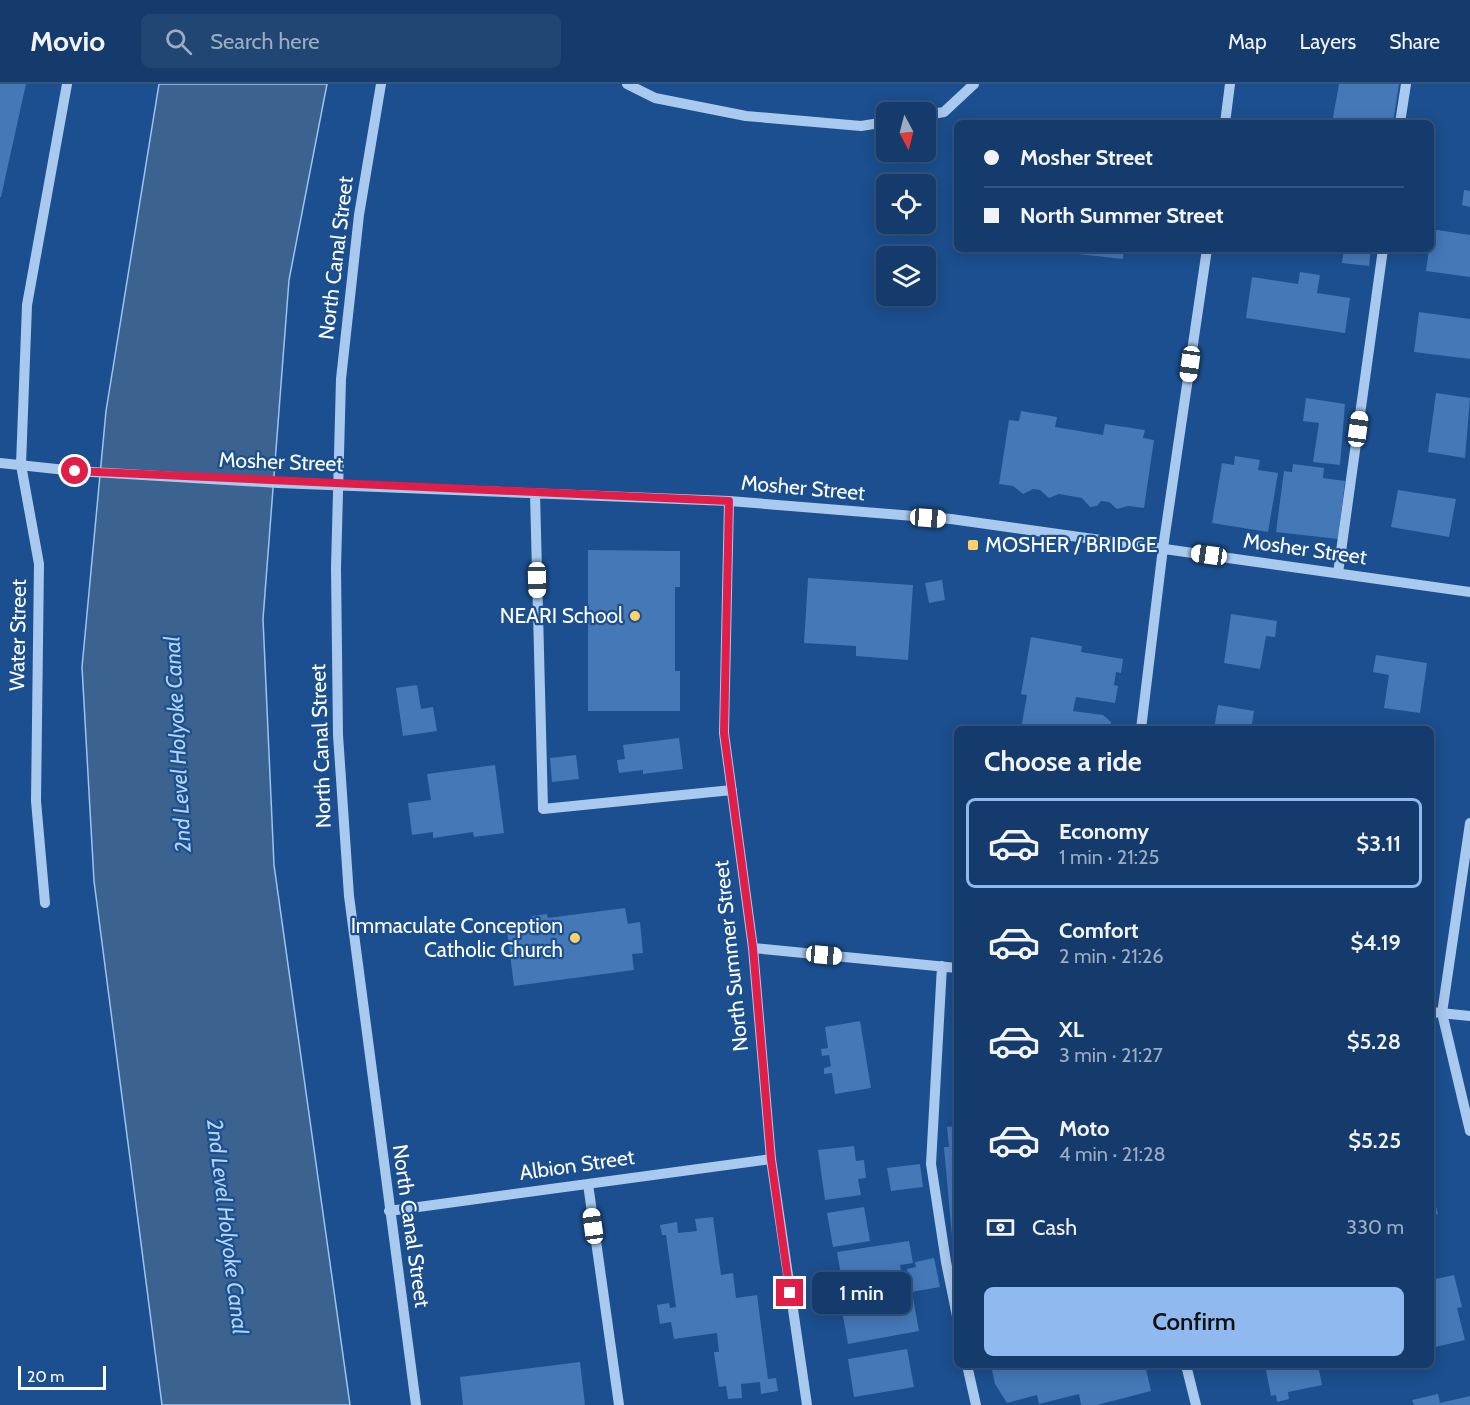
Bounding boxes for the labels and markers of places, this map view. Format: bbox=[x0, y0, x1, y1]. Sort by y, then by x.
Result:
place label: MOSHER / BRIDGE bbox=[985, 532, 1157, 557]
marker: MOSHER / BRIDGE bbox=[966, 538, 980, 552]
place label: NEARI School bbox=[500, 603, 623, 628]
marker: NEARI School bbox=[628, 609, 642, 623]
place label: Immaculate Conception Catholic Church bbox=[351, 913, 563, 962]
marker: Immaculate Conception Catholic Church bbox=[568, 931, 582, 945]

